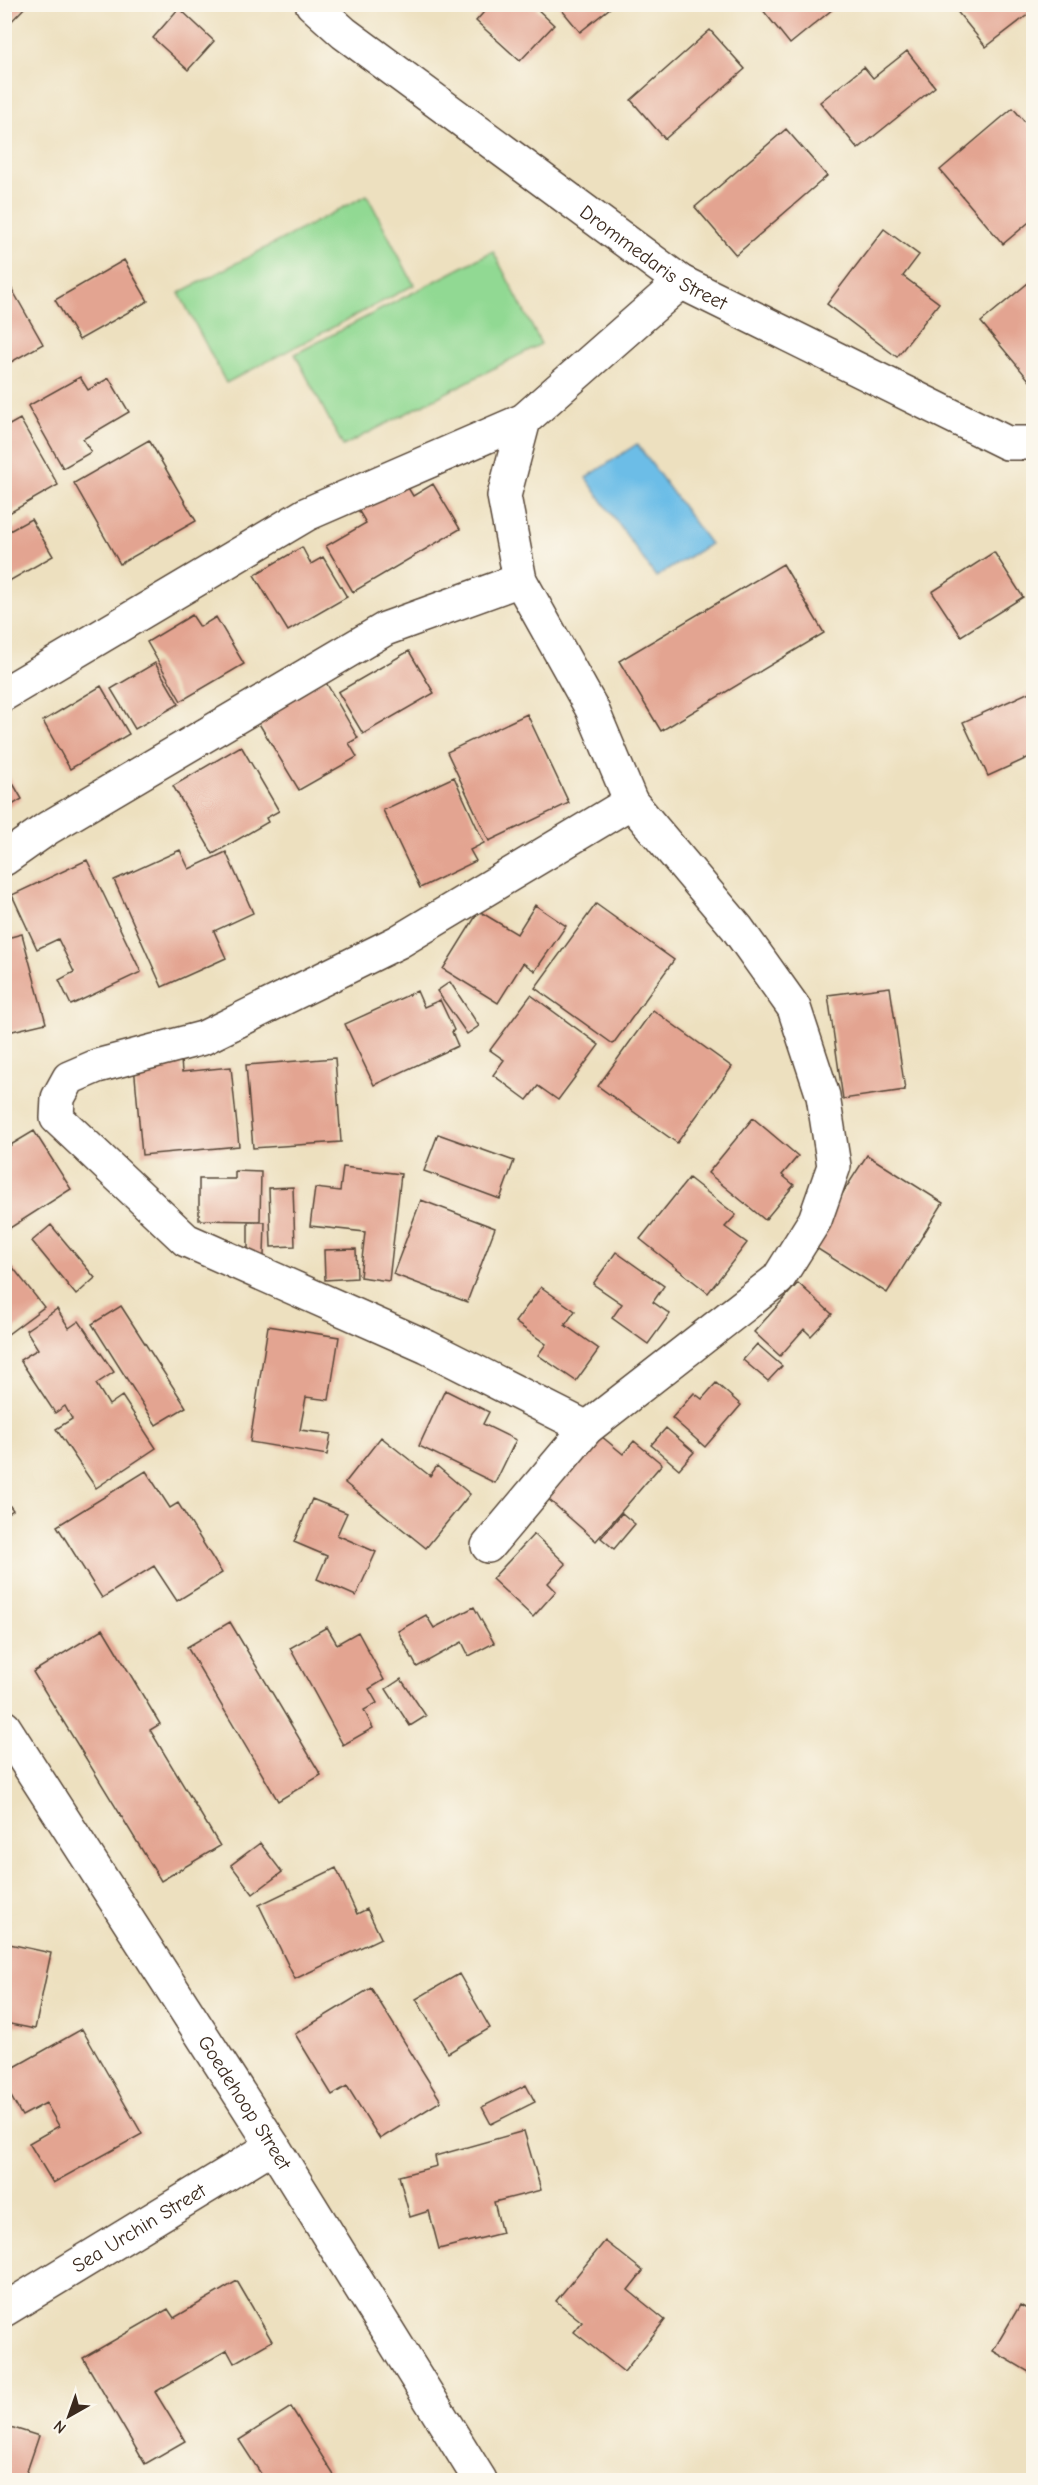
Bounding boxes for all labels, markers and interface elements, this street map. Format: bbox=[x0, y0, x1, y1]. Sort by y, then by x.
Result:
street label: Drommedaris Street bbox=[576, 200, 732, 315]
street label: Goedehoop Street bbox=[193, 2031, 297, 2175]
street label: Sea Urchin Street bbox=[68, 2178, 211, 2277]
north arrow bbox=[39, 2386, 99, 2446]
text: N bbox=[50, 2416, 70, 2437]

